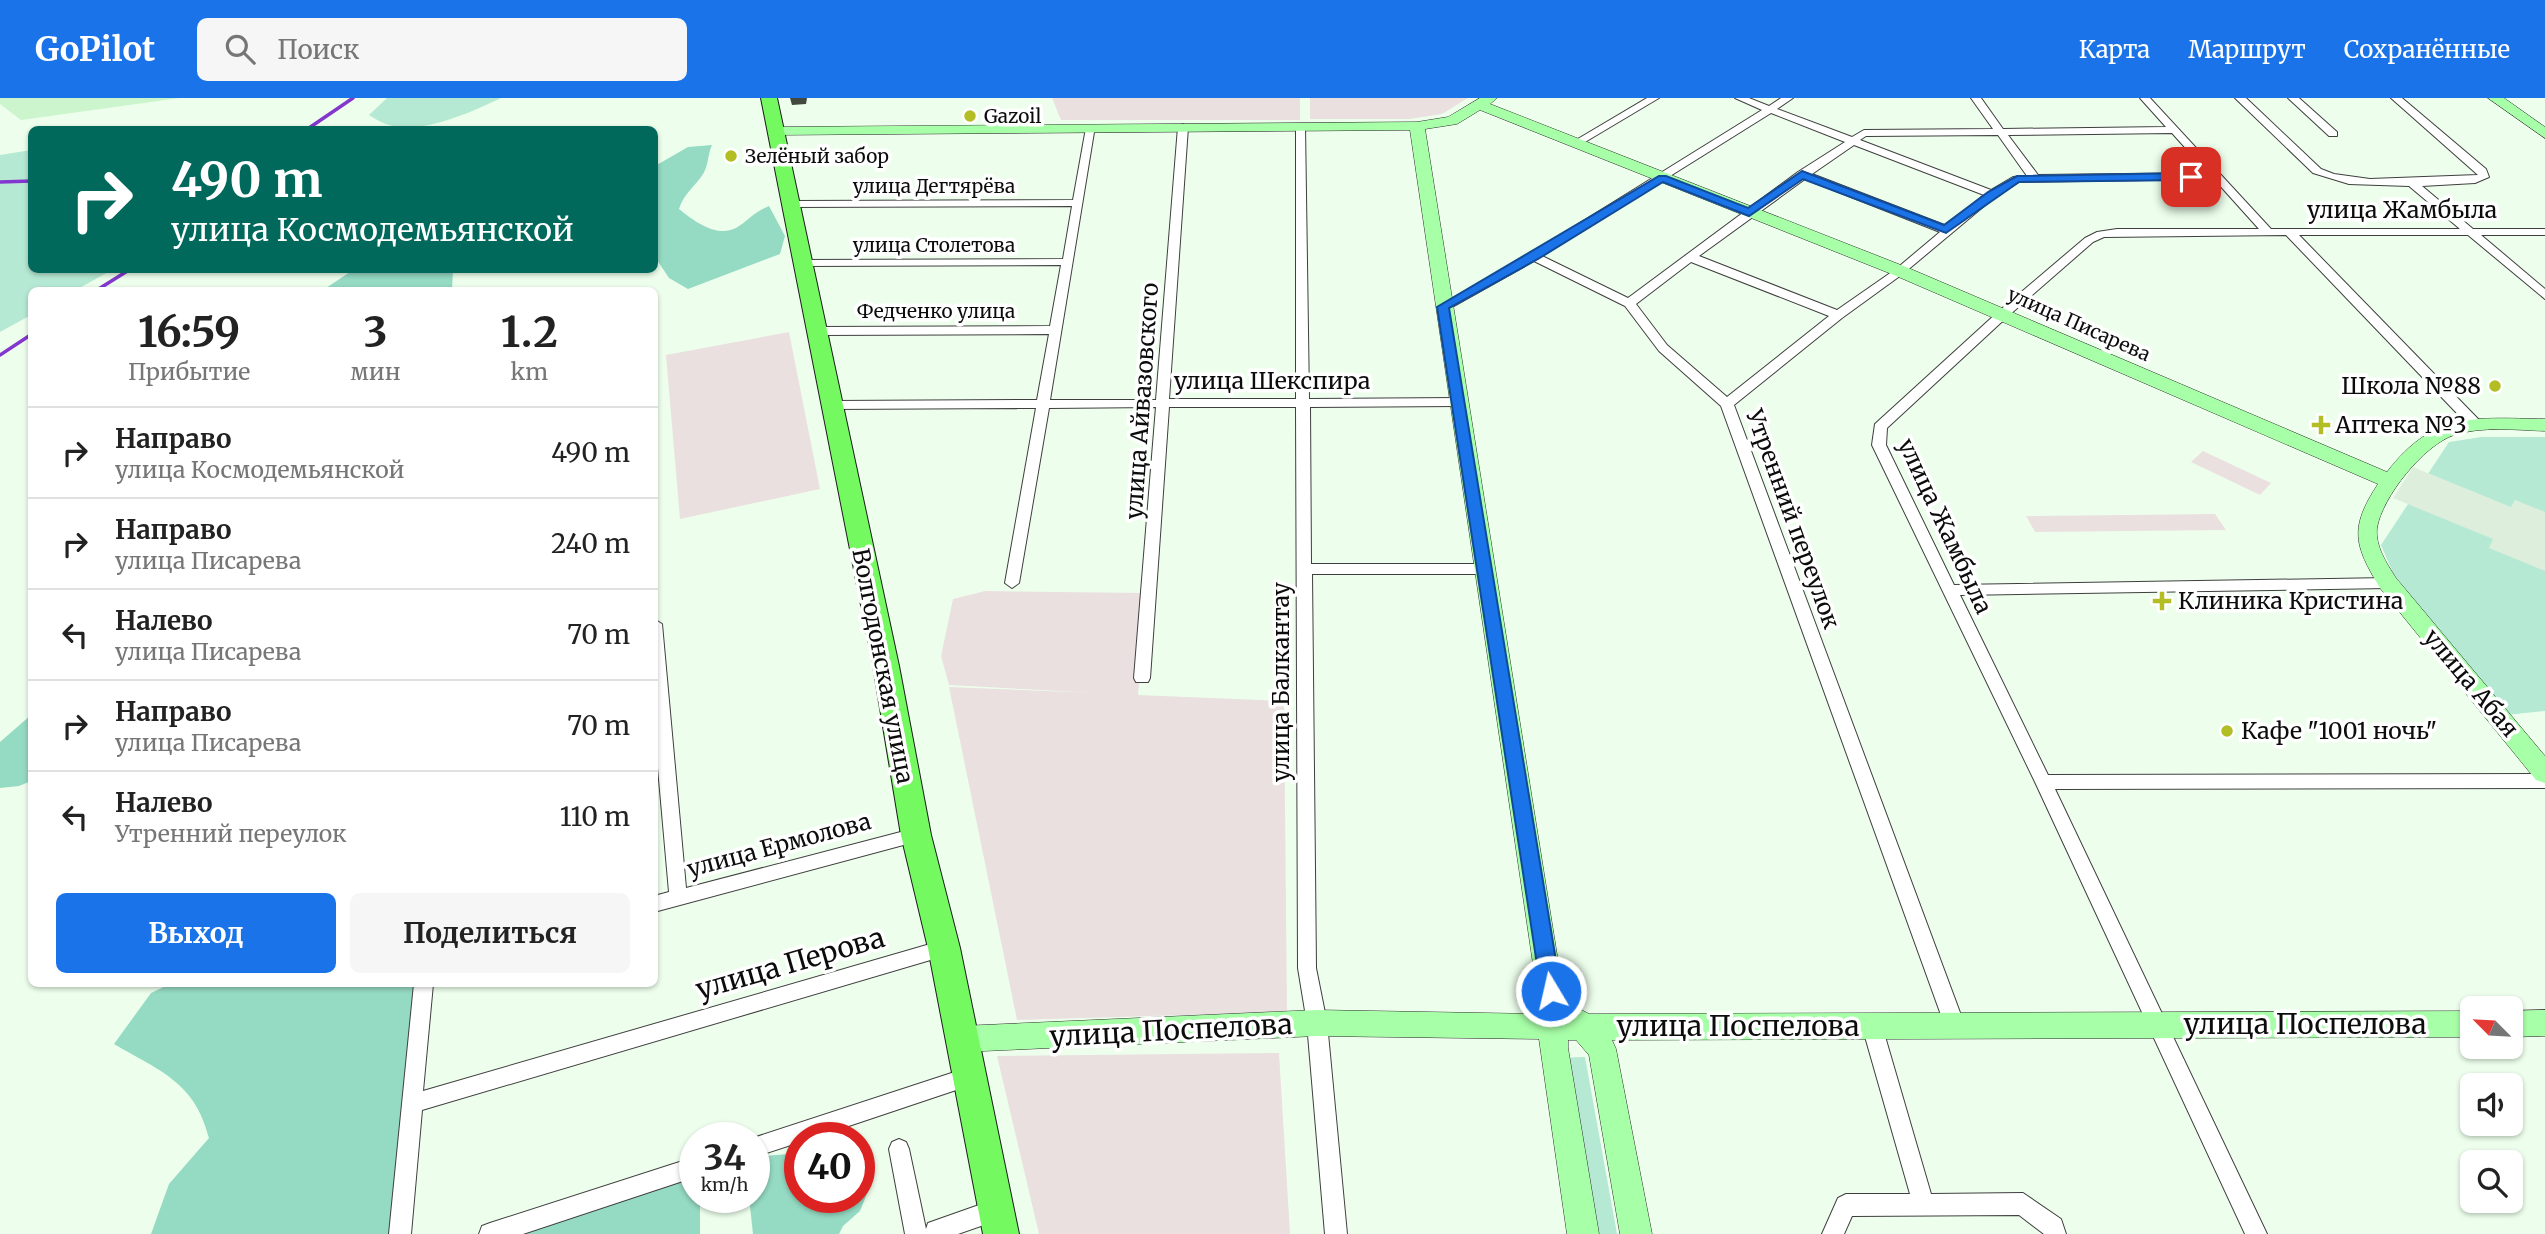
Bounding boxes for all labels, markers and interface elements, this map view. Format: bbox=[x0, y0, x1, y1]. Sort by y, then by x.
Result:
search box bbox=[197, 18, 687, 81]
text: GoPilot bbox=[35, 29, 155, 70]
icon: search bbox=[221, 30, 259, 68]
text: Поиск bbox=[277, 33, 360, 66]
text: Карта bbox=[2079, 34, 2150, 65]
text: Маршрут bbox=[2188, 34, 2306, 65]
text: Сохранённые bbox=[2344, 34, 2510, 65]
place label: Gazoil bbox=[984, 104, 1041, 128]
marker: Gazoil bbox=[962, 108, 978, 124]
place label: Зелёный забор bbox=[745, 144, 889, 168]
pin bbox=[2161, 147, 2221, 207]
marker: Зелёный забор bbox=[723, 148, 739, 164]
text: 490 m bbox=[171, 149, 323, 210]
icon: right bbox=[56, 154, 147, 245]
icon: arrive bbox=[2172, 158, 2210, 196]
street label: улица Дегтярёва bbox=[853, 174, 1015, 198]
street label: улица Жамбыла bbox=[2307, 195, 2497, 224]
text: улица Космодемьянской bbox=[171, 210, 574, 250]
street label: улица Столетова bbox=[853, 233, 1015, 257]
street label: улица Айвазовского bbox=[1119, 282, 1164, 520]
street label: улица Писарева bbox=[2004, 282, 2154, 366]
street label: Федченко улица bbox=[857, 299, 1015, 323]
text: 16:59 bbox=[138, 306, 240, 358]
text: 3 bbox=[363, 306, 387, 358]
text: 1.2 bbox=[501, 306, 558, 358]
text: Прибытие bbox=[128, 357, 250, 386]
text: мин bbox=[350, 357, 401, 386]
text: km bbox=[511, 357, 548, 386]
street label: улица Шекспира bbox=[1174, 366, 1370, 395]
place label: Школа №88 bbox=[2341, 371, 2481, 400]
marker: Школа №88 bbox=[2487, 378, 2503, 394]
street label: Утренний переулок bbox=[1740, 404, 1847, 633]
place label: Аптека №3 bbox=[2334, 410, 2467, 439]
marker: Аптека №3 bbox=[2313, 417, 2329, 433]
text: Направо bbox=[115, 422, 232, 455]
street label: улица Жамбыла bbox=[1892, 433, 1999, 618]
icon: right bbox=[56, 434, 94, 472]
text: 490 m bbox=[551, 436, 630, 469]
text: улица Космодемьянской bbox=[115, 455, 404, 484]
text: Направо bbox=[115, 513, 232, 546]
icon: right bbox=[56, 525, 94, 563]
text: 240 m bbox=[551, 527, 630, 560]
text: улица Писарева bbox=[115, 546, 301, 575]
street label: Волгодонская улица bbox=[846, 546, 921, 786]
street label: улица Балкантау bbox=[1266, 581, 1295, 782]
place label: Клиника Кристина bbox=[2178, 586, 2403, 615]
marker: Клиника Кристина bbox=[2152, 591, 2172, 611]
text: Налево bbox=[115, 604, 213, 637]
icon: left bbox=[56, 616, 94, 654]
text: 70 m bbox=[567, 618, 630, 651]
street label: улица Абая bbox=[2418, 623, 2525, 743]
text: улица Писарева bbox=[115, 637, 301, 666]
text: Направо bbox=[115, 695, 232, 728]
icon: right bbox=[56, 707, 94, 745]
text: 70 m bbox=[567, 709, 630, 742]
place label: Кафе "1001 ночь" bbox=[2241, 716, 2437, 745]
marker: Кафе "1001 ночь" bbox=[2219, 723, 2235, 739]
text: улица Писарева bbox=[115, 728, 301, 757]
text: Налево bbox=[115, 786, 213, 819]
icon: left bbox=[56, 798, 94, 836]
text: 110 m bbox=[560, 800, 630, 833]
street label: улица Ермолова bbox=[684, 806, 874, 883]
text: Утренний переулок bbox=[115, 819, 347, 848]
button: Выход bbox=[56, 893, 336, 973]
button: Поделиться bbox=[350, 893, 630, 973]
street label: улица Перова bbox=[691, 919, 889, 1007]
position arrow bbox=[1514, 954, 1588, 1028]
north arrow bbox=[2460, 996, 2524, 1059]
map controls bbox=[2460, 996, 2523, 1213]
street label: улица Поспелова bbox=[1049, 1006, 1293, 1054]
street label: улица Поспелова bbox=[2183, 1006, 2427, 1042]
street label: улица Поспелова bbox=[1616, 1008, 1860, 1044]
button: sound bbox=[2460, 1073, 2523, 1136]
speed limit sign: 40 bbox=[784, 1122, 875, 1213]
text: 34 bbox=[704, 1136, 745, 1180]
button: search bbox=[2460, 1150, 2523, 1213]
text: km/h bbox=[701, 1173, 748, 1196]

